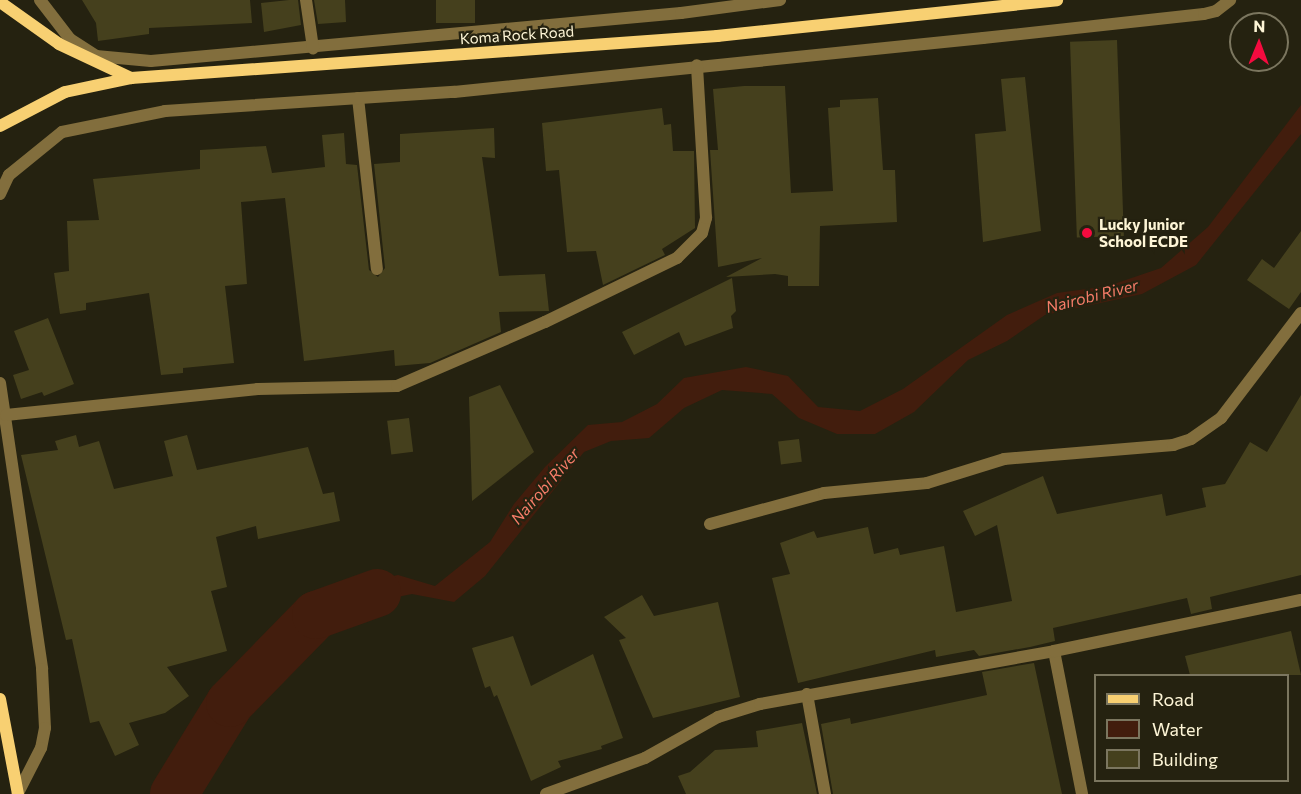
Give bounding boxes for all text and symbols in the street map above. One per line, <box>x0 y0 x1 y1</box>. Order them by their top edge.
north arrow <box>1229 12 1289 72</box>
text: N <box>1253 16 1265 35</box>
street label: Koma Rock Road <box>459 22 575 48</box>
place label: Lucky Junior School ECDE <box>1099 215 1188 250</box>
marker: Lucky Junior School ECDE <box>1080 226 1094 240</box>
water label: Nairobi River <box>1044 275 1140 317</box>
water label: Nairobi River <box>507 444 583 528</box>
legend <box>1094 674 1289 782</box>
text: Road <box>1152 688 1194 710</box>
text: Water <box>1152 718 1203 740</box>
text: Building <box>1152 748 1218 770</box>

